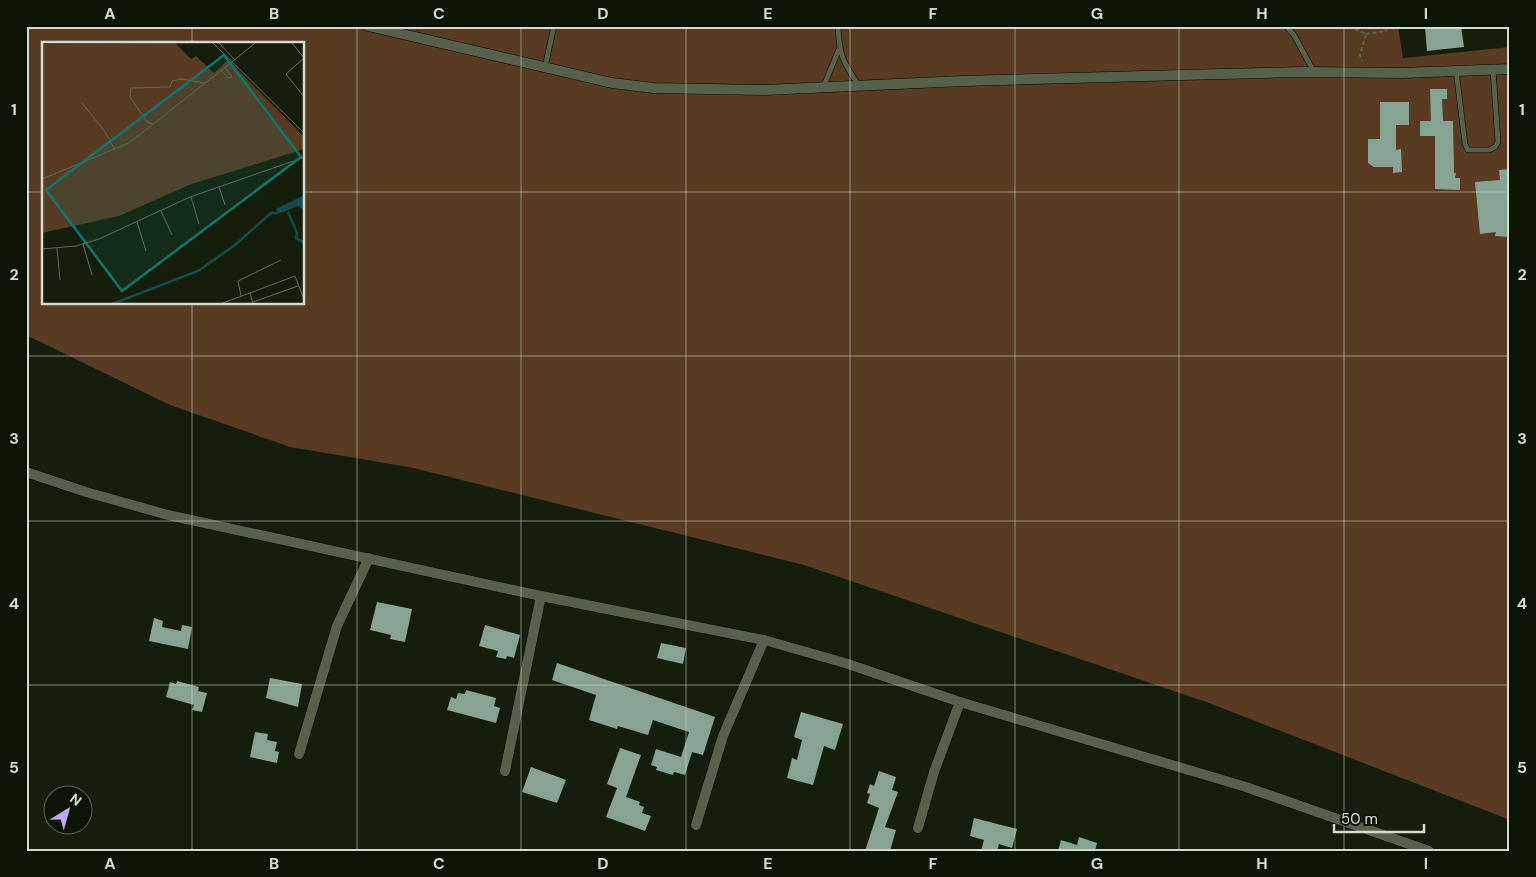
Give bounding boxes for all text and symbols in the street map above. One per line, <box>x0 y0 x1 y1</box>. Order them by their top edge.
text: A <box>104 3 116 24</box>
text: B <box>269 3 279 24</box>
text: C <box>433 3 445 24</box>
text: D <box>597 3 609 24</box>
text: E <box>763 3 773 24</box>
text: F <box>929 3 938 24</box>
text: G <box>1091 3 1103 24</box>
text: H <box>1256 3 1268 24</box>
text: I <box>1424 3 1428 24</box>
inset map <box>42 42 305 305</box>
text: 1 <box>11 99 17 120</box>
text: 1 <box>1519 99 1525 120</box>
text: 2 <box>9 264 19 285</box>
text: 2 <box>1517 264 1527 285</box>
text: 3 <box>9 428 19 449</box>
text: 3 <box>1517 428 1527 449</box>
text: 4 <box>9 593 19 614</box>
text: 4 <box>1517 593 1527 614</box>
text: 5 <box>9 757 19 778</box>
text: 5 <box>1517 757 1527 778</box>
north arrow <box>42 784 92 834</box>
text: N <box>66 789 85 810</box>
scale bar <box>1334 802 1424 834</box>
text: 50 m <box>1341 809 1378 829</box>
text: A <box>104 853 116 874</box>
text: B <box>269 853 279 874</box>
text: C <box>433 853 445 874</box>
text: D <box>597 853 609 874</box>
text: E <box>763 853 773 874</box>
text: F <box>929 853 938 874</box>
text: G <box>1091 853 1103 874</box>
text: H <box>1256 853 1268 874</box>
text: I <box>1424 853 1428 874</box>

